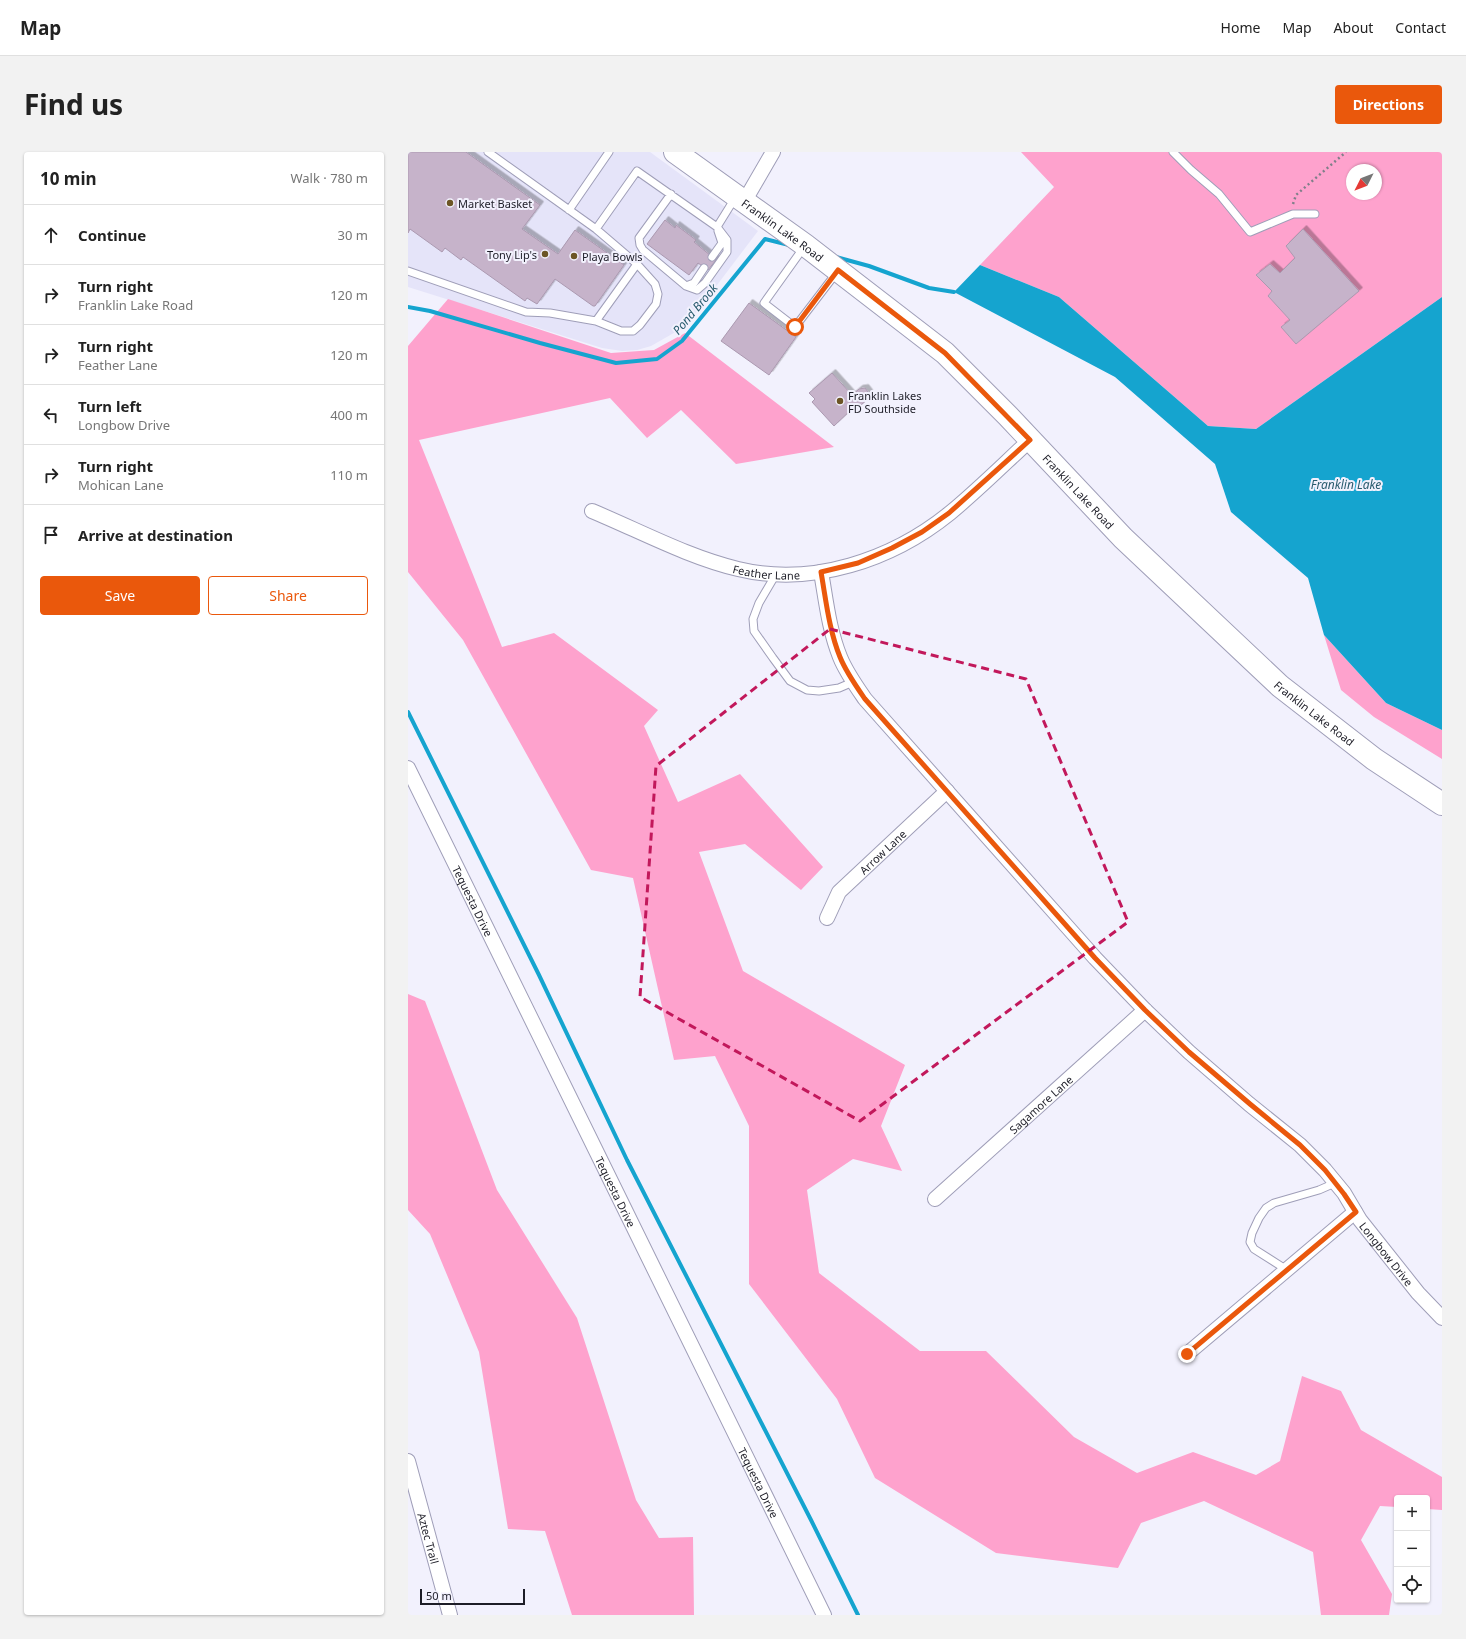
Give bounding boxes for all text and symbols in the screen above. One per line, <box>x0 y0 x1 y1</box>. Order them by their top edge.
text: Map <box>20 15 61 41</box>
text: Home <box>1221 18 1260 37</box>
text: Map <box>1282 18 1312 37</box>
text: About <box>1334 18 1373 37</box>
text: Contact <box>1395 18 1446 37</box>
text: Find us <box>24 85 123 123</box>
button: Directions <box>1335 85 1442 124</box>
north arrow <box>1346 164 1382 200</box>
text: 10 min <box>40 167 97 190</box>
text: Walk · 780 m <box>290 169 368 187</box>
street label: Franklin Lake Road <box>739 195 827 264</box>
place label: Market Basket <box>458 196 532 211</box>
marker: Market Basket <box>445 198 455 208</box>
icon: ahead <box>40 224 62 246</box>
text: Continue <box>78 225 146 245</box>
text: 30 m <box>338 226 368 244</box>
place label: Tony Lip's <box>487 247 537 262</box>
marker: Tony Lip's <box>540 249 550 259</box>
place label: Playa Bowls <box>582 249 643 264</box>
marker: Playa Bowls <box>569 251 579 261</box>
text: Turn right <box>78 276 153 296</box>
water label: Pond Brook <box>669 279 722 338</box>
icon: right <box>40 284 62 306</box>
text: 120 m <box>330 286 368 304</box>
text: Franklin Lake Road <box>78 296 193 314</box>
route start <box>786 318 804 336</box>
text: Turn right <box>78 336 153 356</box>
icon: right <box>40 344 62 366</box>
text: 120 m <box>330 346 368 364</box>
text: Feather Lane <box>78 356 158 374</box>
place label: Franklin Lakes FD Southside <box>848 388 922 416</box>
text: Turn left <box>78 396 142 416</box>
marker: Franklin Lakes FD Southside <box>835 396 845 406</box>
icon: left <box>40 404 62 426</box>
text: 400 m <box>330 406 368 424</box>
text: Longbow Drive <box>78 416 170 434</box>
street label: Franklin Lake Road <box>1040 450 1118 532</box>
text: Turn right <box>78 456 153 476</box>
icon: right <box>40 464 62 486</box>
text: 110 m <box>330 466 368 484</box>
text: Mohican Lane <box>78 476 163 494</box>
water label: Franklin Lake <box>1311 476 1381 493</box>
icon: arrive <box>40 524 62 546</box>
text: Arrive at destination <box>78 525 233 545</box>
street label: Feather Lane <box>731 561 800 582</box>
button: Save <box>40 576 200 615</box>
button: Share <box>208 576 368 615</box>
street label: Franklin Lake Road <box>1271 677 1358 749</box>
street label: Arrow Lane <box>856 826 909 877</box>
street label: Tequesta Drive <box>450 863 497 939</box>
street label: Sagamore Lane <box>1006 1072 1075 1137</box>
street label: Tequesta Drive <box>592 1154 640 1229</box>
street label: Longbow Drive <box>1357 1218 1417 1289</box>
route end <box>1178 1345 1196 1363</box>
street label: Tequesta Drive <box>735 1445 783 1520</box>
map controls <box>1394 1495 1430 1603</box>
button: + <box>1394 1495 1430 1531</box>
street label: Aztec Trail <box>415 1511 443 1565</box>
button: − <box>1394 1531 1430 1567</box>
button: locate <box>1394 1567 1430 1603</box>
scale bar <box>420 1587 525 1606</box>
text: 50 m <box>426 1588 452 1603</box>

